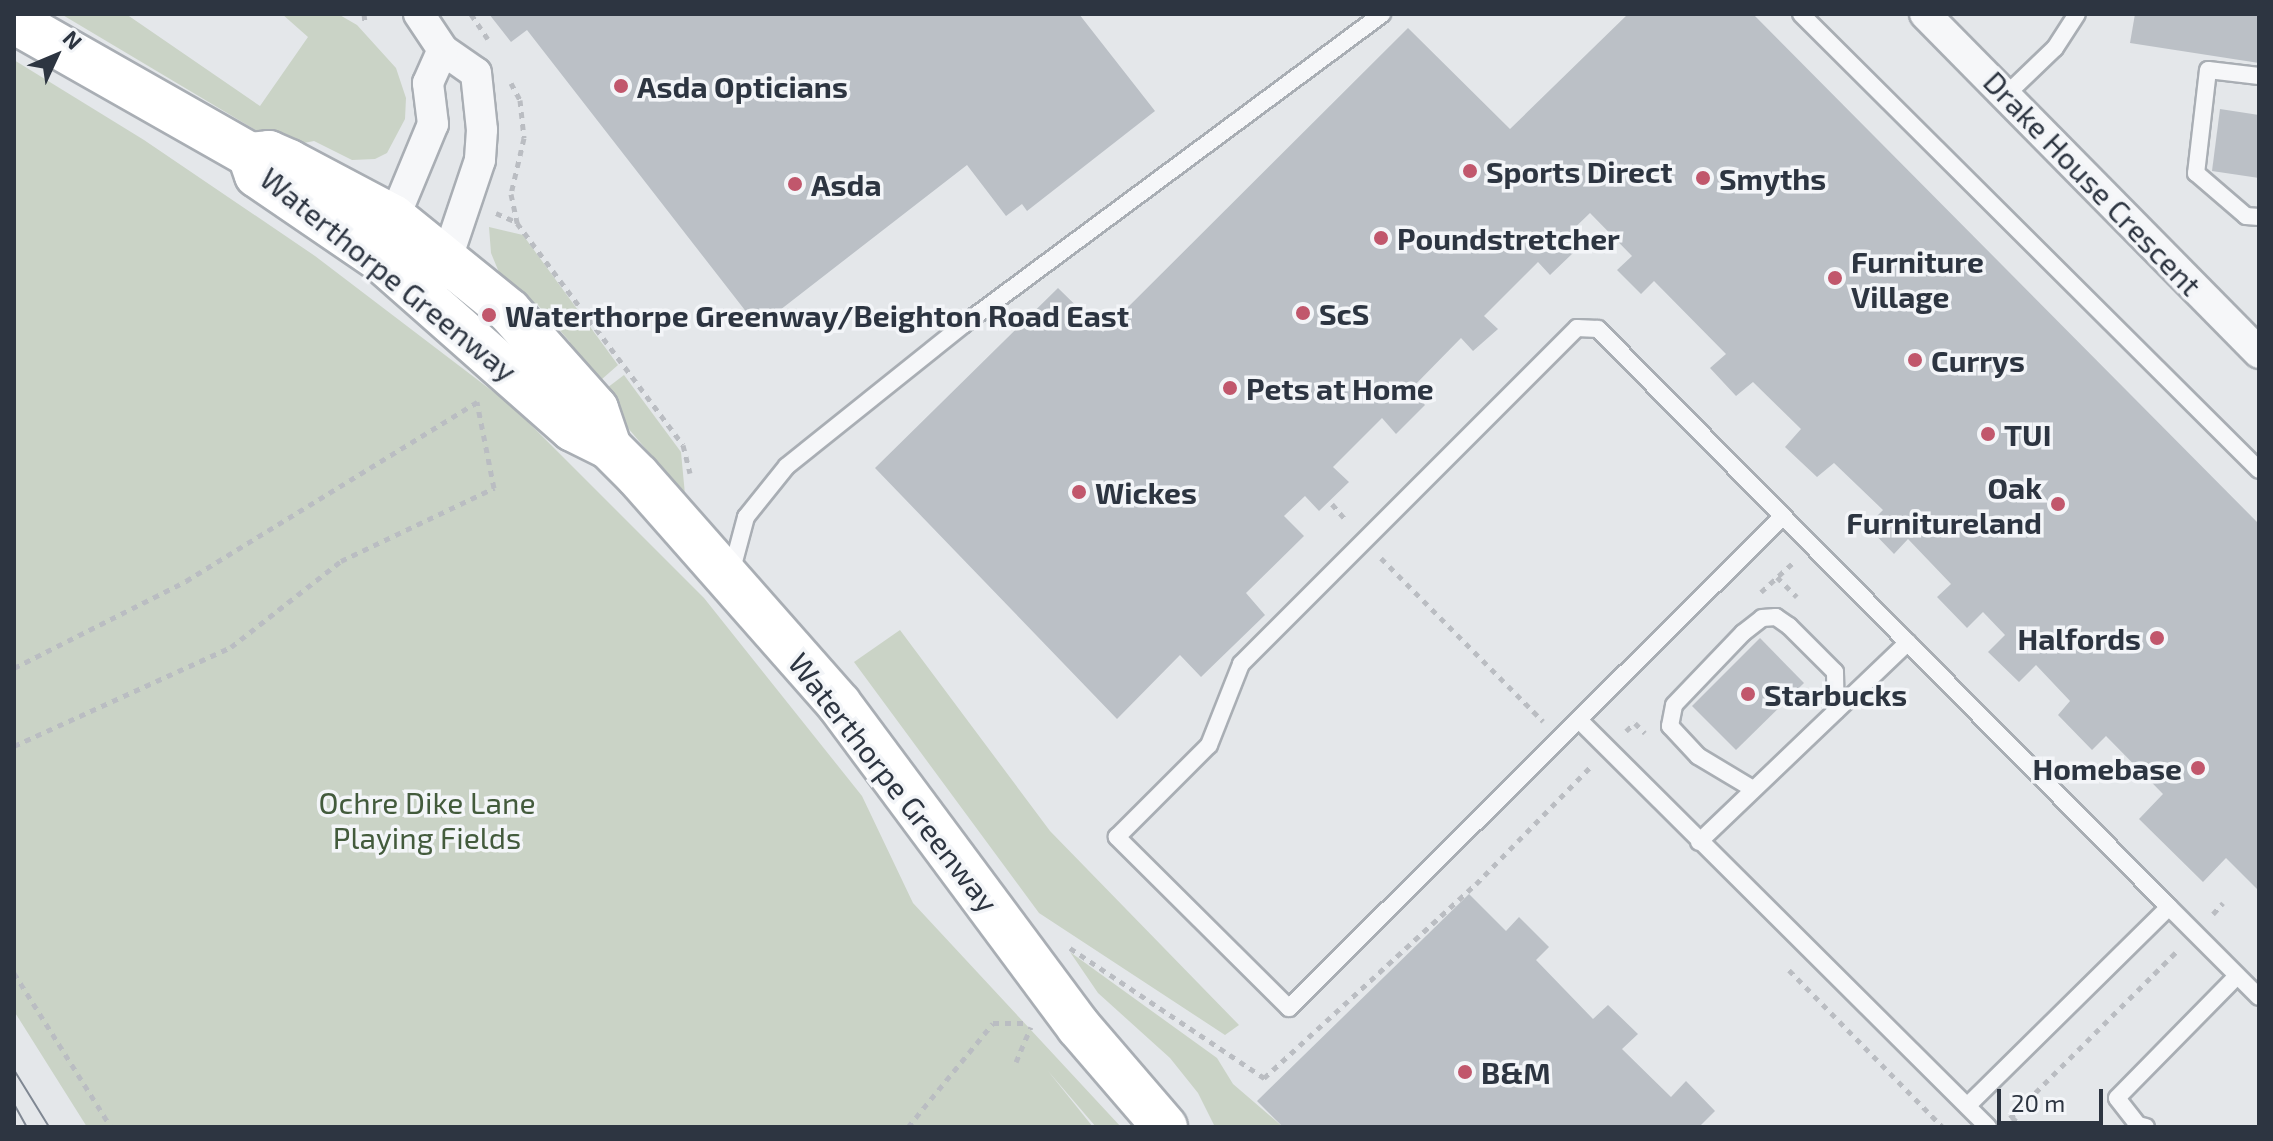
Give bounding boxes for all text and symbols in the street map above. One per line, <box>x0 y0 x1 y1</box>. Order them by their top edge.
north arrow <box>16 16 96 96</box>
text: N <box>58 25 88 54</box>
street label: Drake House Crescent <box>1977 63 2209 303</box>
place label: Asda Opticians <box>637 68 848 104</box>
marker: Asda Opticians <box>612 77 630 95</box>
place label: Sports Direct <box>1486 153 1673 189</box>
street label: Waterthorpe Greenway <box>254 160 524 388</box>
place label: Smyths <box>1719 160 1826 196</box>
marker: Sports Direct <box>1461 162 1479 180</box>
place label: Asda <box>811 166 882 202</box>
marker: Smyths <box>1694 169 1712 187</box>
marker: Asda <box>786 175 804 193</box>
place label: Poundstretcher <box>1397 220 1620 256</box>
marker: Poundstretcher <box>1372 229 1390 247</box>
place label: Furniture Village <box>1851 243 1984 314</box>
marker: Furniture Village <box>1826 269 1844 287</box>
place label: ScS <box>1319 295 1369 331</box>
place label: Waterthorpe Greenway/Beighton Road East <box>505 297 1129 333</box>
marker: ScS <box>1294 304 1312 322</box>
marker: Waterthorpe Greenway/Beighton Road East <box>480 306 498 324</box>
place label: Currys <box>1931 342 2025 378</box>
marker: Currys <box>1906 351 1924 369</box>
place label: Pets at Home <box>1246 370 1434 406</box>
marker: Pets at Home <box>1221 379 1239 397</box>
place label: TUI <box>2004 416 2051 452</box>
marker: TUI <box>1979 425 1997 443</box>
place label: Oak Furnitureland <box>1846 469 2042 540</box>
place label: Wickes <box>1095 474 1197 510</box>
marker: Wickes <box>1070 483 1088 501</box>
marker: Oak Furnitureland <box>2049 495 2067 513</box>
place label: Halfords <box>2017 620 2141 656</box>
marker: Halfords <box>2148 629 2166 647</box>
street label: Waterthorpe Greenway <box>782 645 1006 919</box>
place label: Starbucks <box>1764 676 1907 712</box>
marker: Starbucks <box>1739 685 1757 703</box>
place label: Homebase <box>2032 750 2182 786</box>
marker: Homebase <box>2189 759 2207 777</box>
park label: Ochre Dike Lane Playing Fields <box>319 784 535 854</box>
place label: B&M <box>1481 1054 1551 1090</box>
marker: B&M <box>1456 1063 1474 1081</box>
scale bar <box>2001 1073 2107 1123</box>
text: 20 m <box>2011 1088 2065 1117</box>

